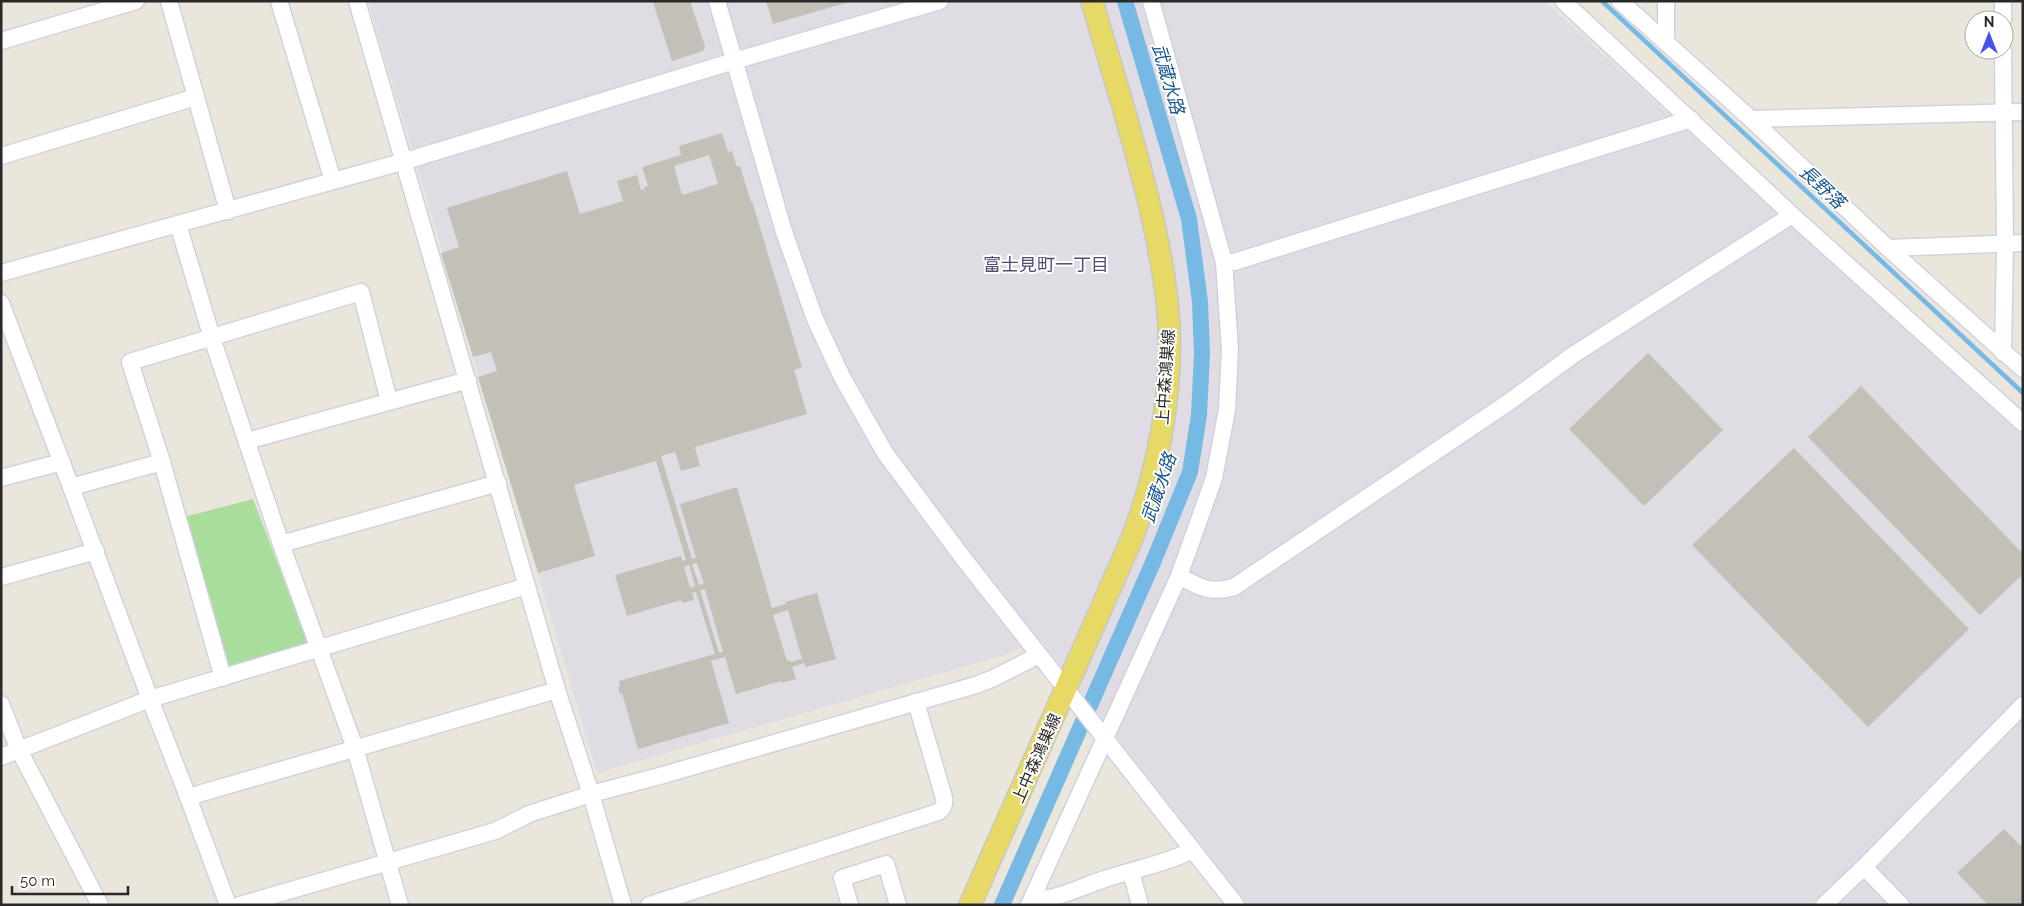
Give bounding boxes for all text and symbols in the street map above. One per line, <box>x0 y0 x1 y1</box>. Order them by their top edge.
north arrow <box>1964 10 2014 60</box>
text: N <box>1984 14 1994 30</box>
water label: 武蔵水路 <box>1148 41 1189 118</box>
water label: 長野落 <box>1795 161 1851 215</box>
district label: 富士見町一丁目 <box>983 254 1109 275</box>
street label: 上中森鴻巣線 <box>1153 328 1178 426</box>
water label: 武蔵水路 <box>1137 448 1181 525</box>
street label: 上中森鴻巣線 <box>1008 710 1065 806</box>
scale bar <box>12 864 129 896</box>
text: 50 m <box>20 872 55 890</box>

